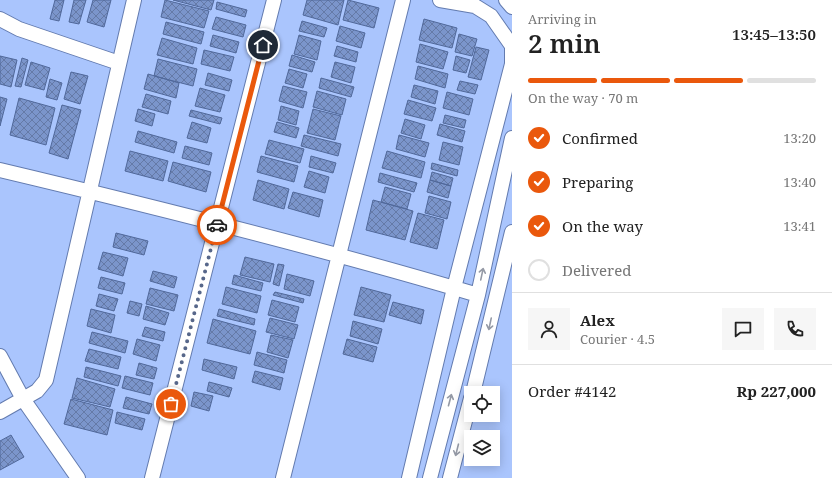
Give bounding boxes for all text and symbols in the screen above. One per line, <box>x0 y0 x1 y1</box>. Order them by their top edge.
text: Arriving in <box>528 10 597 28</box>
text: 13:45–13:50 <box>732 24 816 44</box>
text: 2 min <box>528 25 601 61</box>
pin <box>246 28 280 62</box>
icon: home <box>252 34 274 56</box>
text: On the way · 70 m <box>528 89 638 107</box>
icon: check <box>528 127 550 149</box>
text: Confirmed <box>562 128 638 148</box>
text: 13:20 <box>783 129 816 147</box>
icon: check <box>528 171 550 193</box>
text: Preparing <box>562 172 633 192</box>
text: 13:40 <box>783 173 816 191</box>
courier <box>197 205 237 245</box>
icon: car <box>206 214 228 236</box>
icon: check <box>528 215 550 237</box>
text: On the way <box>562 216 643 236</box>
text: 13:41 <box>783 217 816 235</box>
text: Delivered <box>562 260 631 280</box>
one-way arrow <box>479 267 487 280</box>
button: person <box>528 308 570 350</box>
button: chat <box>722 308 764 350</box>
button: phone <box>774 308 816 350</box>
text: Alex <box>580 310 615 330</box>
one-way arrow <box>485 318 493 331</box>
text: Courier · 4.5 <box>580 330 655 348</box>
text: Order #4142 <box>528 381 616 401</box>
text: Rp 227,000 <box>736 381 816 401</box>
map controls <box>464 386 500 466</box>
button: locate <box>464 386 500 422</box>
pin <box>154 387 188 421</box>
icon: bag <box>160 393 182 415</box>
one-way arrow <box>447 393 454 406</box>
button: layers <box>464 430 500 466</box>
one-way arrow <box>453 443 461 456</box>

